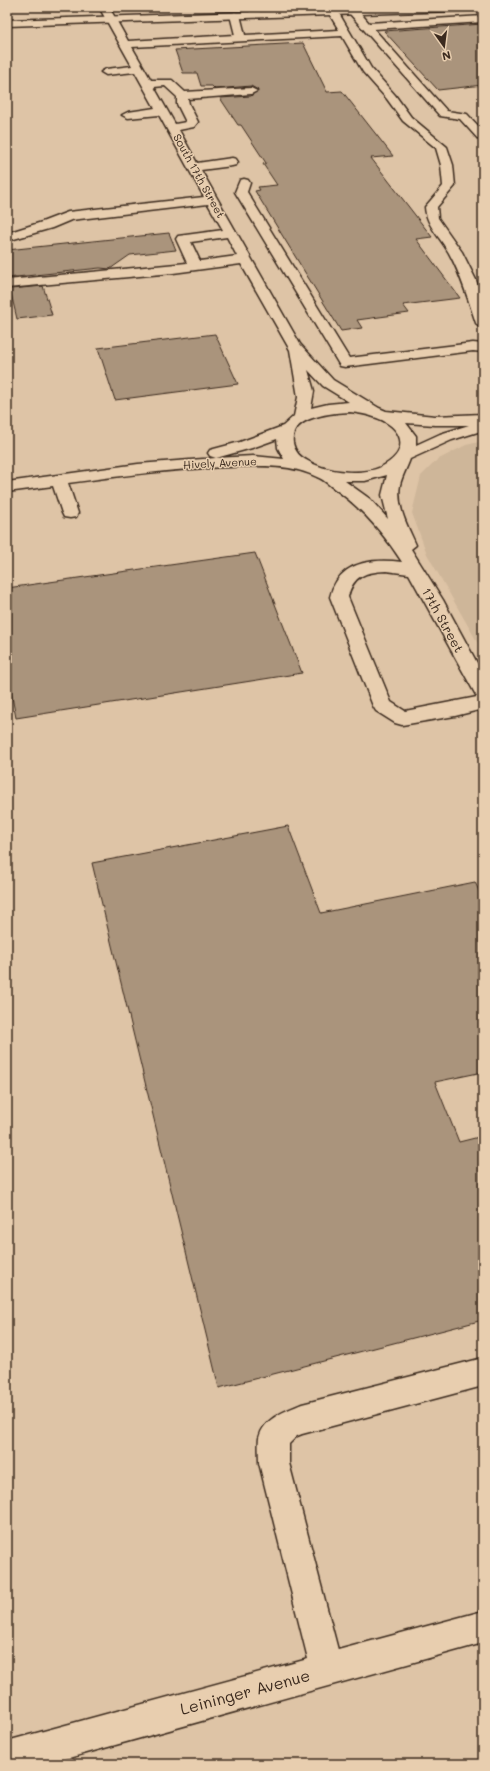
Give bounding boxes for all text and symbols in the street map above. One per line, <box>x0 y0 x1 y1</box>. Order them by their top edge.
north arrow <box>424 26 464 66</box>
text: N <box>441 48 452 64</box>
street label: South 17th Street <box>170 131 229 221</box>
street label: Hively Avenue <box>183 453 257 472</box>
street label: 17th Street <box>419 584 468 655</box>
street label: Leininger Avenue <box>178 1664 312 1719</box>

